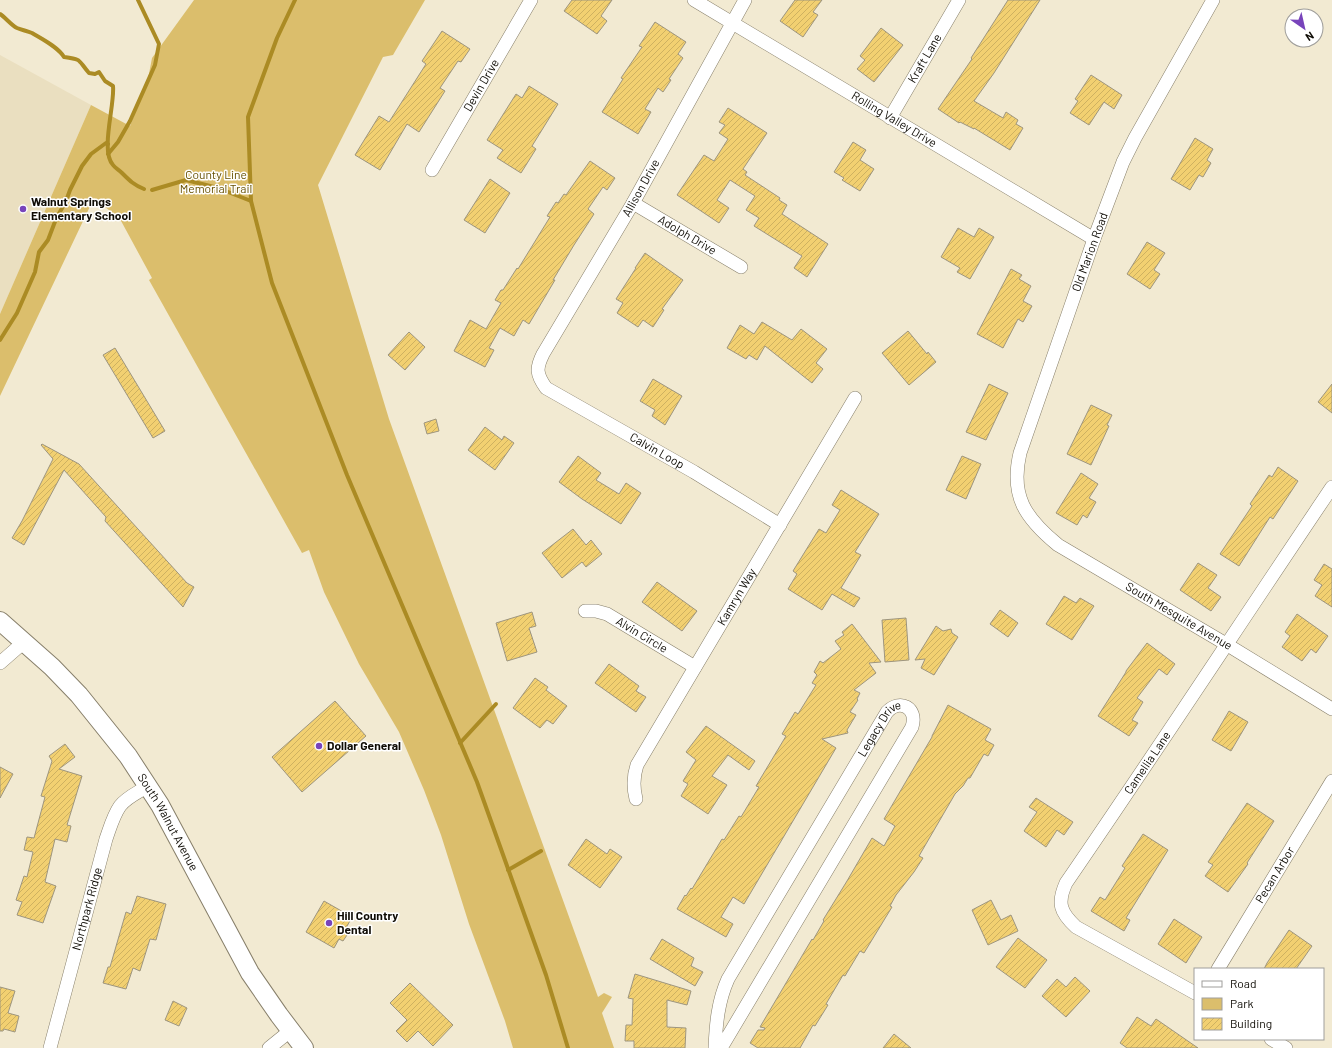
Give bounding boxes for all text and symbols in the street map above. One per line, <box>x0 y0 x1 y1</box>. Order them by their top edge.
north arrow <box>1284 8 1324 48</box>
text: N <box>1303 29 1317 44</box>
street label: Kraft Lane <box>904 31 944 85</box>
street label: Devin Drive <box>460 56 501 113</box>
street label: Rolling Valley Drive <box>849 88 940 150</box>
street label: Allison Drive <box>619 156 662 219</box>
park label: County Line Memorial Trail <box>180 167 252 195</box>
place label: Walnut Springs Elementary School <box>31 194 131 222</box>
marker: Walnut Springs Elementary School <box>18 204 28 214</box>
street label: Old Marion Road <box>1068 210 1110 293</box>
street label: Adolph Drive <box>656 212 719 257</box>
street label: Calvin Loop <box>628 429 687 471</box>
street label: Kamryn Way <box>714 565 759 628</box>
street label: South Mesquite Avenue <box>1124 579 1235 652</box>
street label: Alvin Circle <box>614 613 671 655</box>
street label: Legacy Drive <box>854 697 902 759</box>
street label: Camellia Lane <box>1121 728 1173 796</box>
place label: Dollar General <box>327 738 401 752</box>
marker: Dollar General <box>314 741 324 751</box>
street label: South Walnut Avenue <box>135 770 202 873</box>
street label: Pecan Arbor <box>1252 843 1297 905</box>
street label: Northpark Ridge <box>68 866 104 952</box>
place label: Hill Country Dental <box>337 908 398 936</box>
marker: Hill Country Dental <box>324 918 334 928</box>
legend <box>1194 968 1324 1040</box>
text: Road <box>1230 976 1257 990</box>
text: Park <box>1230 996 1254 1010</box>
text: Building <box>1230 1016 1272 1030</box>

